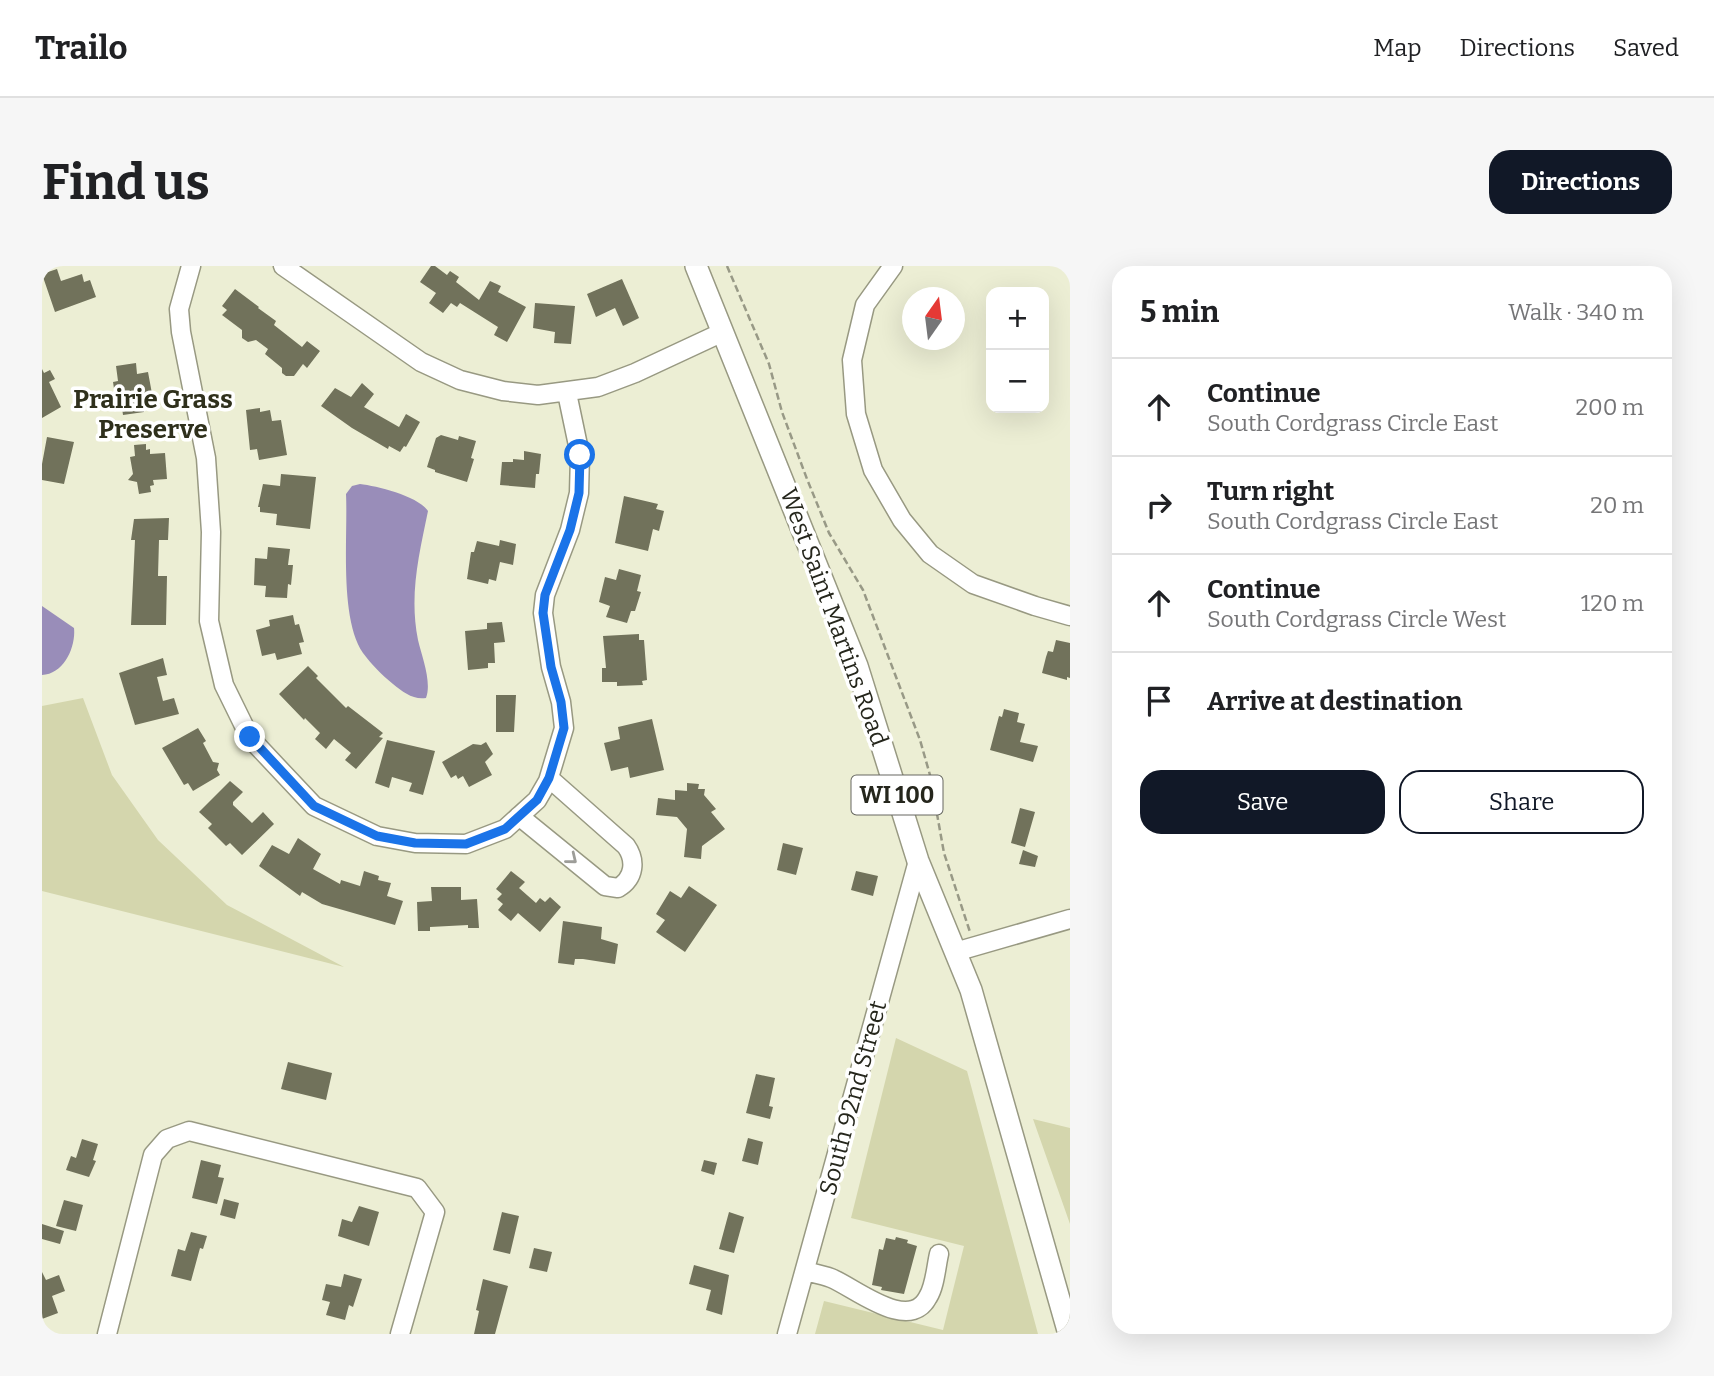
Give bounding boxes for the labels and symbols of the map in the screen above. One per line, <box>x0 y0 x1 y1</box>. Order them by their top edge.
north arrow <box>902 287 965 350</box>
district label: Prairie Grass Preserve <box>73 384 233 445</box>
route start <box>564 439 595 470</box>
street label: West Saint Martins Road <box>774 484 894 750</box>
route end <box>234 721 265 752</box>
road number: WI 100 <box>852 775 942 814</box>
one-way arrow <box>565 851 577 864</box>
street label: South 92nd Street <box>814 997 892 1198</box>

